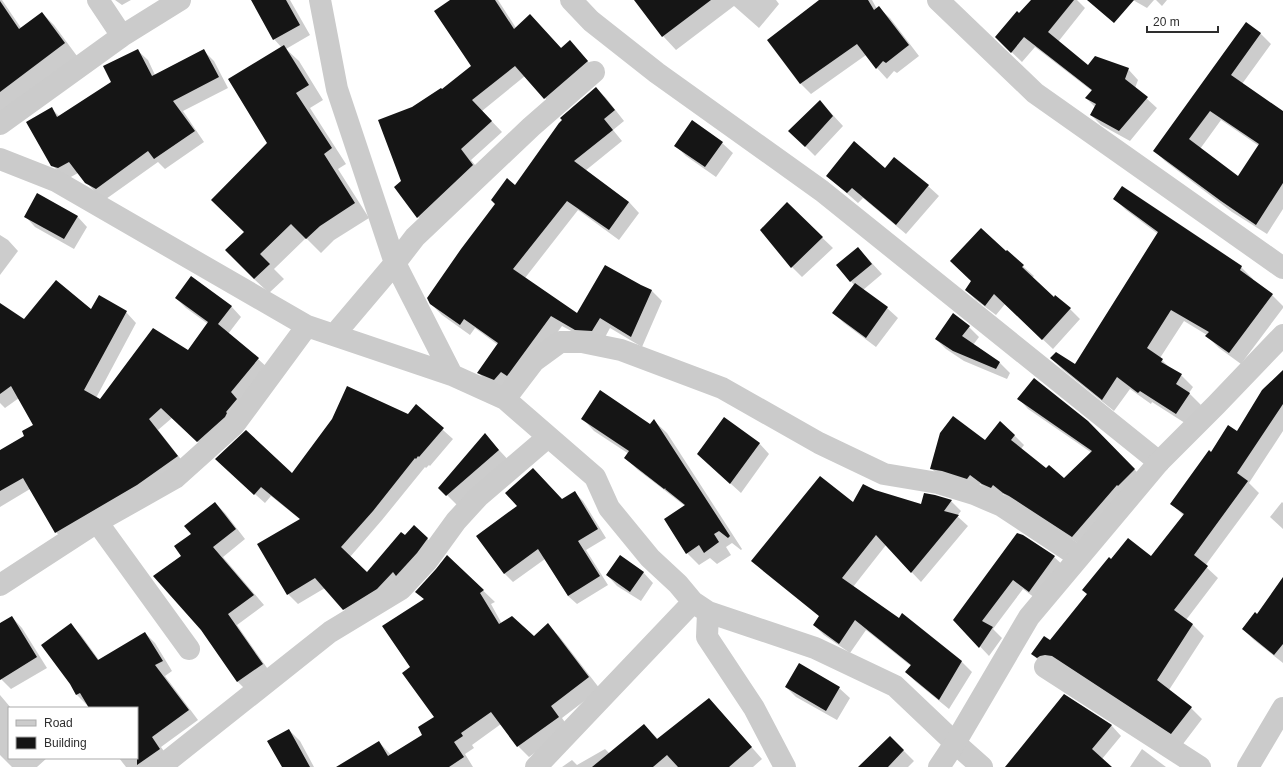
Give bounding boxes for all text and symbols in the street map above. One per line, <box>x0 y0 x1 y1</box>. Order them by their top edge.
scale bar <box>1147 8 1218 34</box>
text: 20 m <box>1153 15 1180 29</box>
legend <box>8 707 138 759</box>
text: Road <box>44 716 73 730</box>
text: Building <box>44 736 87 750</box>

